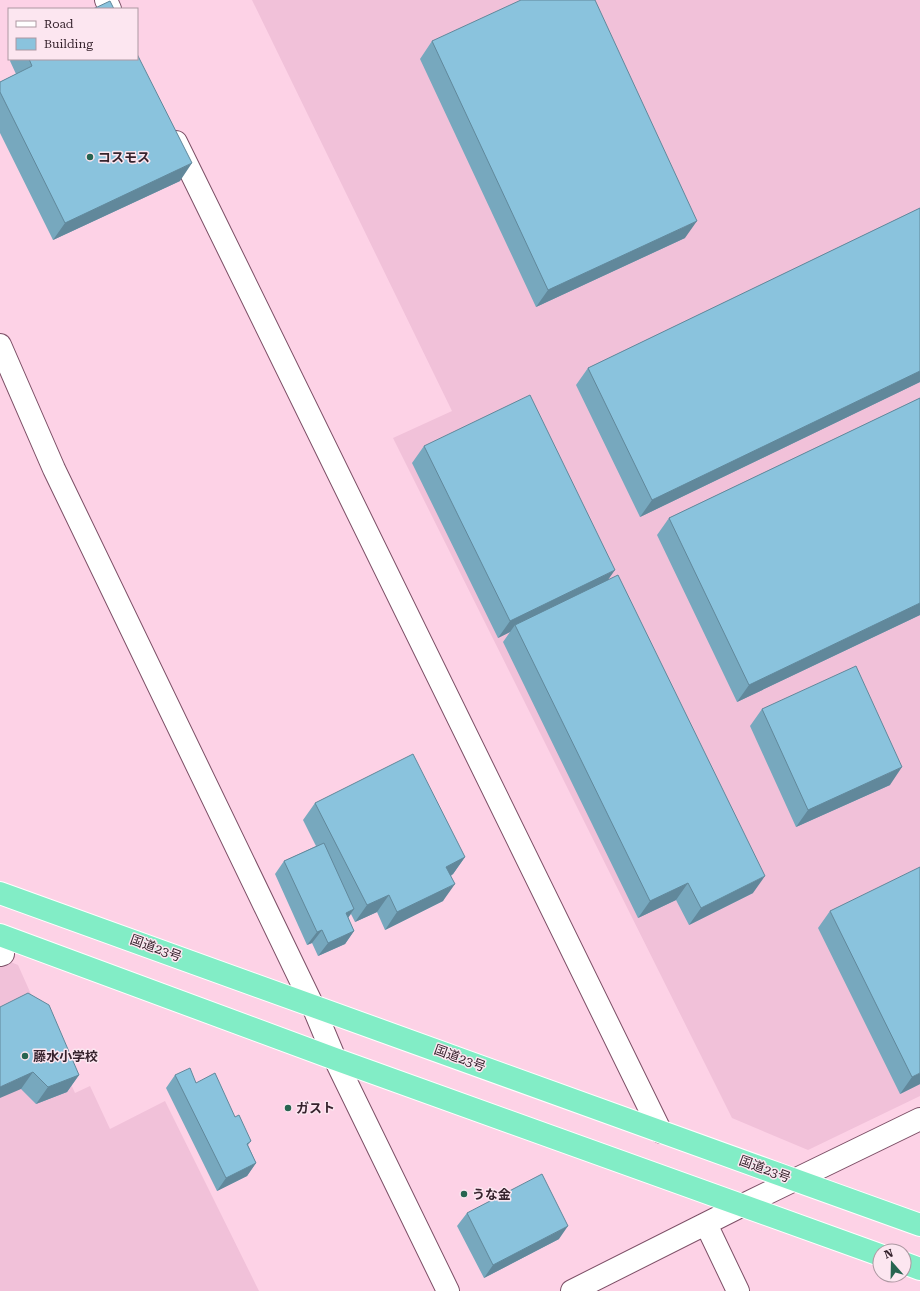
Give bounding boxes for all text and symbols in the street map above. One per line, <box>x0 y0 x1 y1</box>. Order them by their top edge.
legend <box>8 8 138 60</box>
text: Road <box>44 17 74 31</box>
text: Building <box>44 37 93 51</box>
place label: コスモス <box>98 150 150 165</box>
marker: コスモス <box>85 152 95 162</box>
street label: 国道23号 <box>128 932 184 964</box>
street label: 国道23号 <box>432 1042 488 1074</box>
place label: 藤水小学校 <box>33 1049 98 1064</box>
marker: 藤水小学校 <box>20 1051 30 1061</box>
place label: ガスト <box>296 1101 335 1116</box>
marker: ガスト <box>283 1103 293 1113</box>
street label: 国道23号 <box>737 1153 793 1185</box>
place label: うな金 <box>472 1187 511 1202</box>
marker: うな金 <box>459 1189 469 1199</box>
north arrow <box>872 1243 912 1283</box>
text: N <box>883 1246 895 1262</box>

